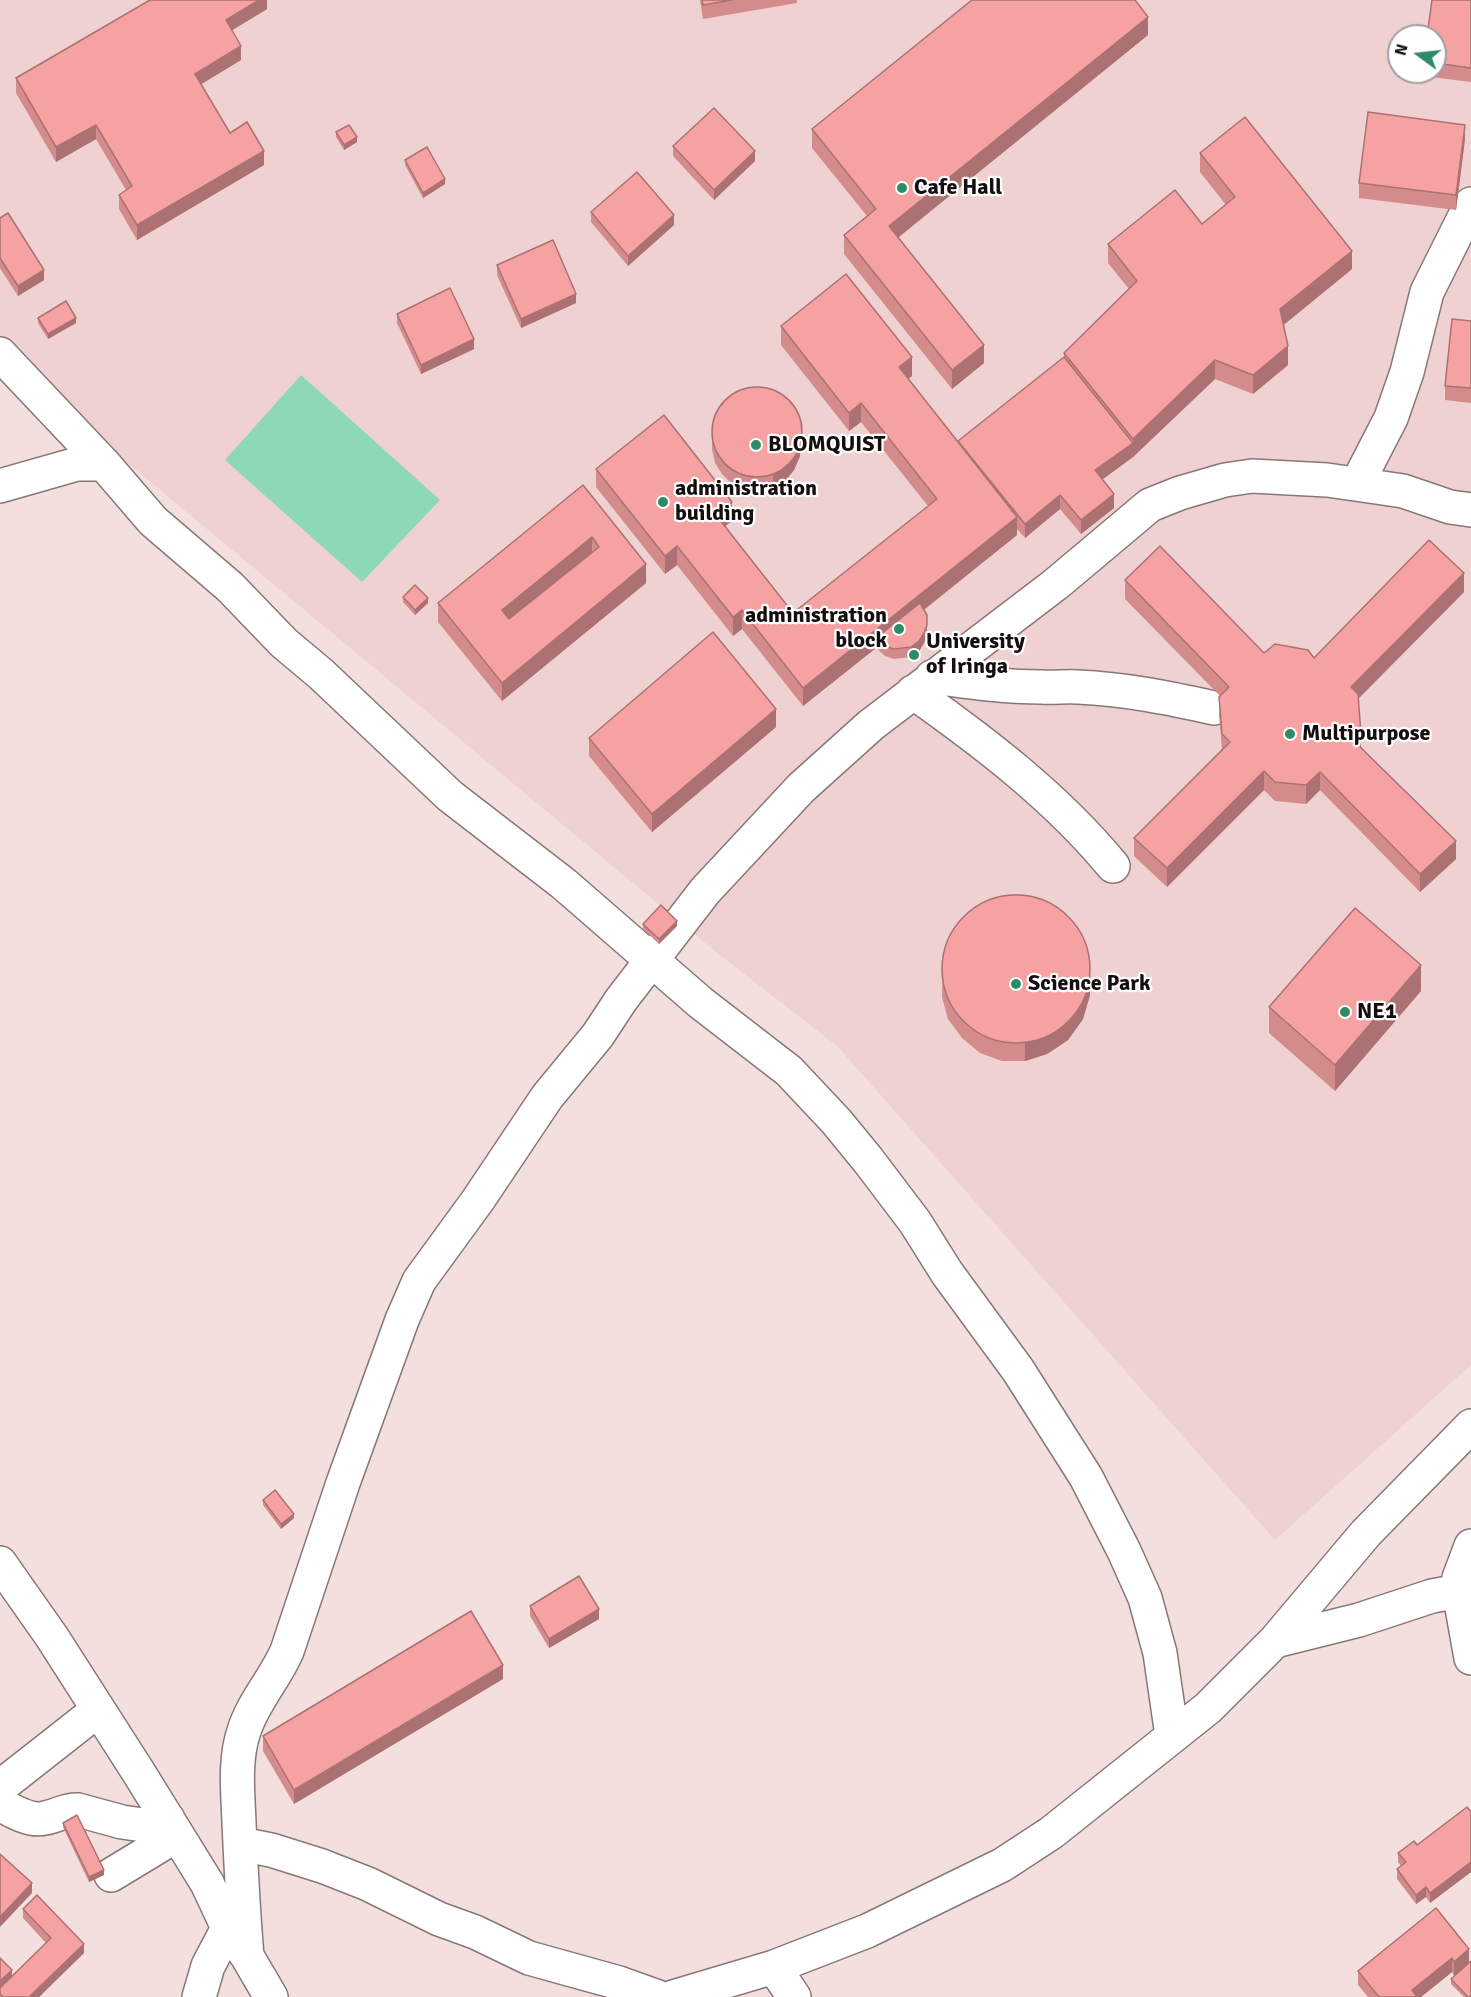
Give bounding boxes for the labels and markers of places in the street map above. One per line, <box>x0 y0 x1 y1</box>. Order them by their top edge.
place label: Cafe Hall <box>914 175 1002 201</box>
marker: Cafe Hall <box>895 181 909 195</box>
place label: BLOMQUIST <box>768 432 885 458</box>
marker: BLOMQUIST <box>749 438 763 452</box>
place label: administration building <box>675 476 817 528</box>
marker: administration building <box>656 495 670 509</box>
place label: administration block <box>745 603 887 654</box>
marker: administration block <box>892 622 906 636</box>
place label: University of Iringa <box>926 629 1025 680</box>
marker: University of Iringa <box>907 648 921 662</box>
place label: Multipurpose <box>1302 721 1430 747</box>
marker: Multipurpose <box>1283 727 1297 741</box>
place label: Science Park <box>1028 971 1150 997</box>
marker: Science Park <box>1009 977 1023 991</box>
place label: NE1 <box>1357 999 1397 1025</box>
marker: NE1 <box>1338 1005 1352 1019</box>

